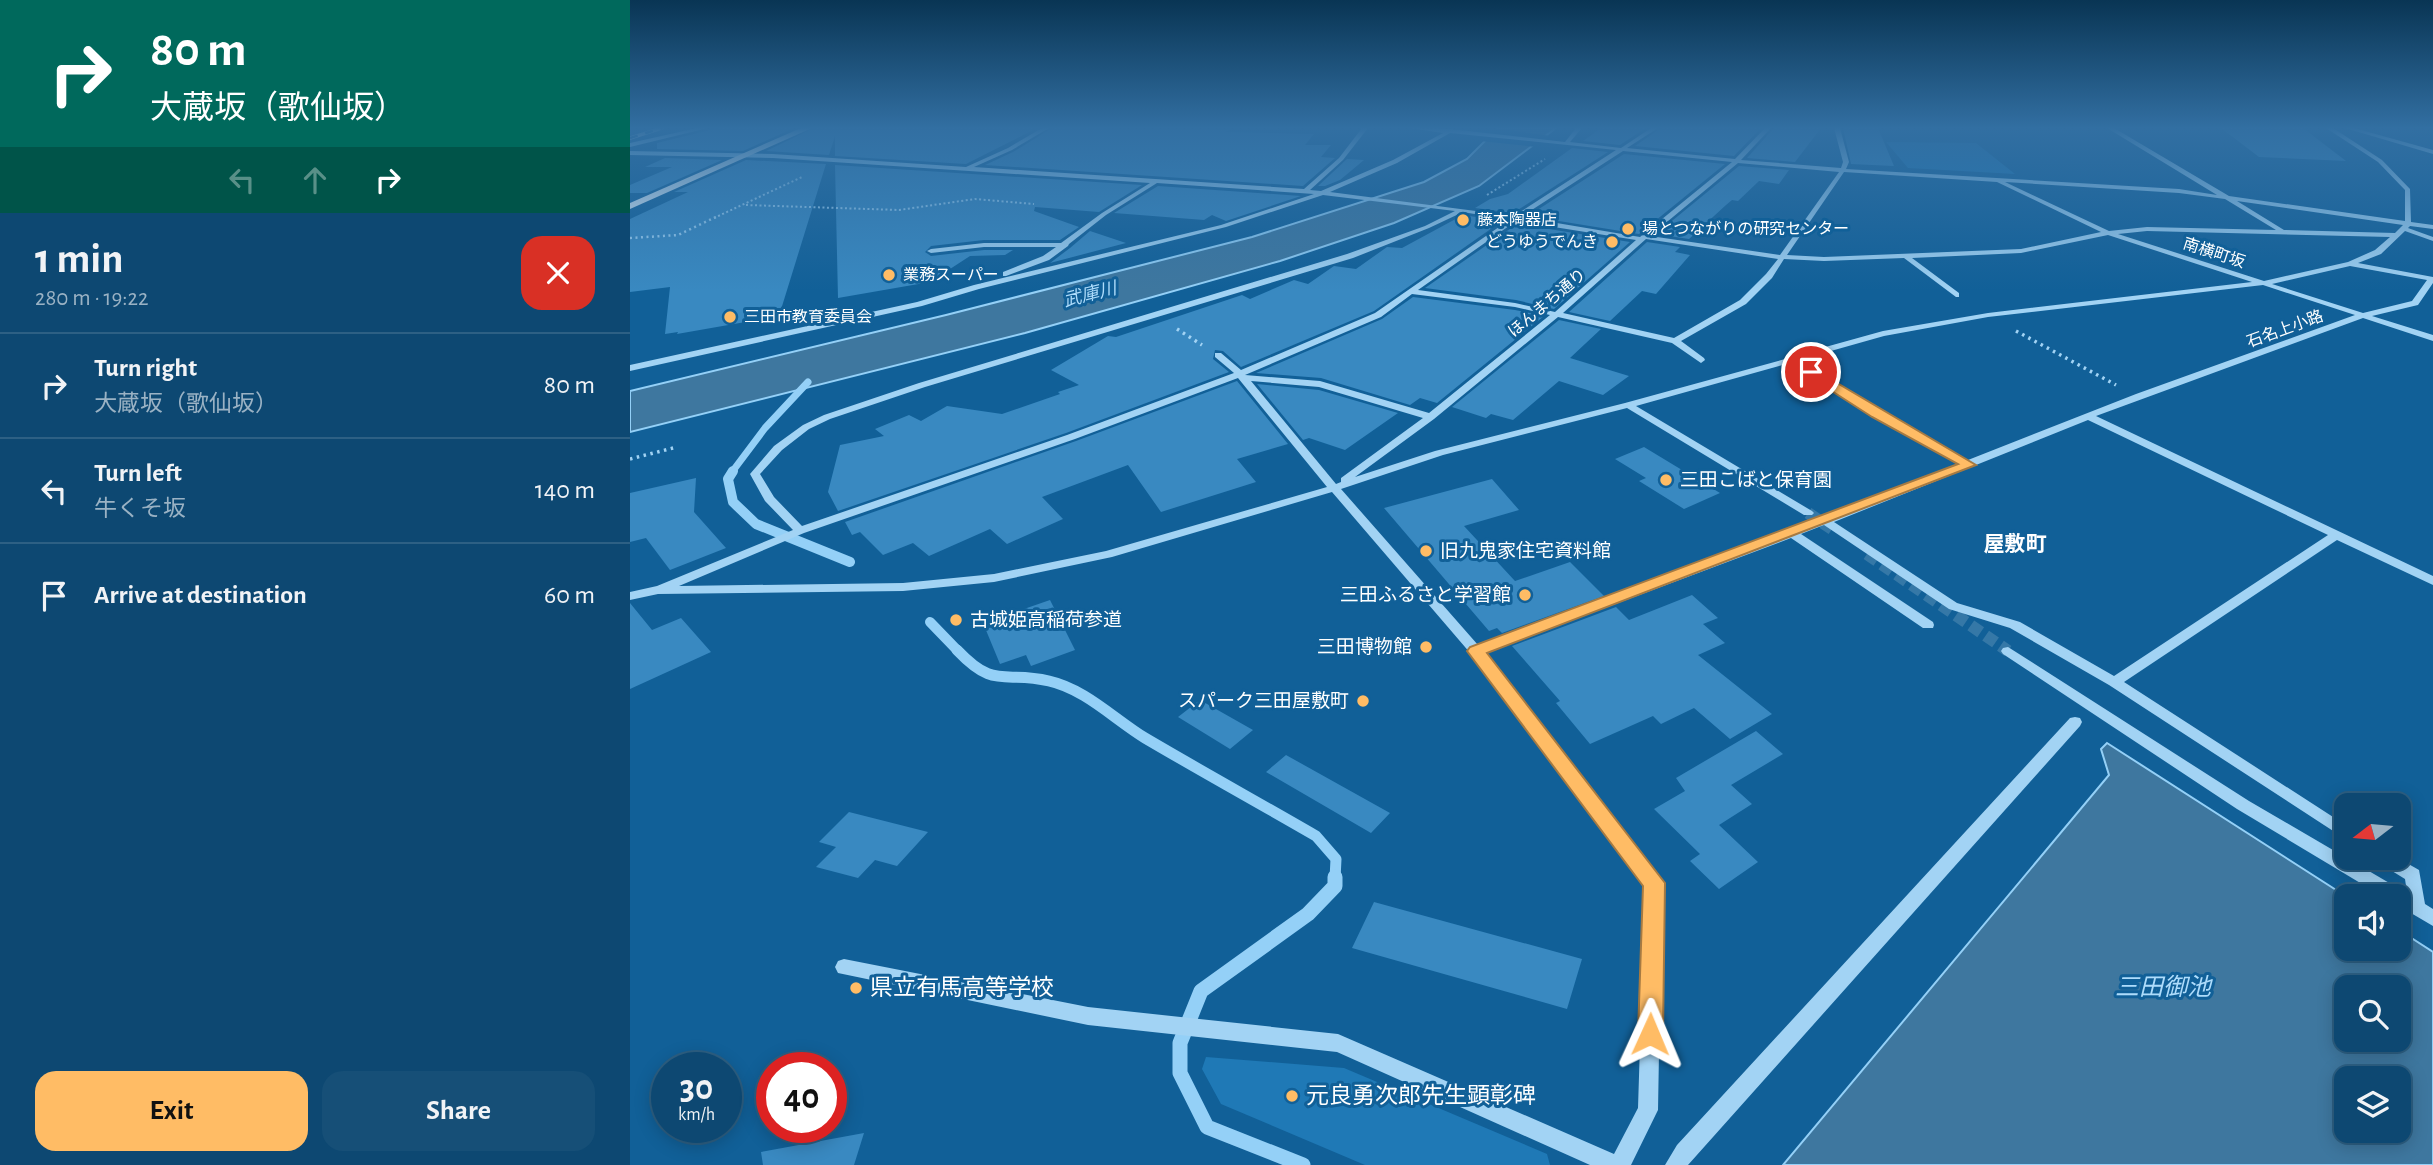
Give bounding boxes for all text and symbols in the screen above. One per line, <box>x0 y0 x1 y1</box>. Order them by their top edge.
text: 80 m <box>150 26 247 75</box>
icon: right <box>35 28 126 119</box>
text: 大蔵坂（歌仙坂） <box>150 92 406 124</box>
icon: left <box>223 161 261 199</box>
icon: ahead <box>296 161 334 199</box>
icon: right <box>369 161 407 199</box>
place label: 藤本陶器店 <box>1477 211 1557 228</box>
marker: 藤本陶器店 <box>1455 212 1471 228</box>
place label: 場とつながりの研究センター <box>1642 220 1849 237</box>
marker: 場とつながりの研究センター <box>1620 221 1636 237</box>
place label: どうゆうでんき <box>1486 233 1598 250</box>
marker: どうゆうでんき <box>1604 234 1620 250</box>
button: close <box>521 236 595 310</box>
street label: 南横町坂 <box>2181 236 2247 270</box>
text: 1 min <box>35 238 124 280</box>
street label: ほんまち通り <box>1504 265 1589 340</box>
place label: 業務スーパー <box>903 266 999 283</box>
marker: 業務スーパー <box>881 267 897 283</box>
water label: 武庫川 <box>1061 277 1120 310</box>
text: 280 m · 19:22 <box>35 287 148 310</box>
street label: 石名上小路 <box>2244 307 2325 350</box>
place label: 三田市教育委員会 <box>744 308 872 325</box>
marker: 三田市教育委員会 <box>722 309 738 325</box>
pin <box>1781 342 1841 402</box>
icon: arrive <box>1792 353 1830 391</box>
text: Turn right <box>94 355 197 381</box>
icon: right <box>35 367 73 405</box>
text: 80 m <box>544 372 595 398</box>
text: 大蔵坂（歌仙坂） <box>94 393 278 416</box>
text: Turn left <box>94 460 182 486</box>
place label: 三田こばと保育園 <box>1680 470 1832 490</box>
icon: left <box>35 472 73 510</box>
marker: 三田こばと保育園 <box>1658 472 1674 488</box>
text: 140 m <box>535 477 595 503</box>
text: 牛くそ坂 <box>94 498 186 521</box>
district label: 屋敷町 <box>1984 532 2047 555</box>
place label: 旧九鬼家住宅資料館 <box>1440 540 1611 561</box>
marker: 旧九鬼家住宅資料館 <box>1418 543 1434 559</box>
icon: arrive <box>35 577 73 615</box>
text: Arrive at destination <box>94 582 307 608</box>
text: 60 m <box>544 582 595 608</box>
place label: 三田ふるさと学習館 <box>1340 584 1511 605</box>
marker: 三田ふるさと学習館 <box>1517 587 1533 603</box>
place label: 古城姫高稲荷参道 <box>970 609 1122 630</box>
marker: 古城姫高稲荷参道 <box>948 612 964 628</box>
place label: 三田博物館 <box>1317 636 1412 657</box>
marker: 三田博物館 <box>1418 639 1434 655</box>
place label: スパーク三田屋敷町 <box>1178 690 1349 711</box>
marker: スパーク三田屋敷町 <box>1355 693 1371 709</box>
north arrow <box>2334 793 2412 870</box>
map controls <box>2334 793 2411 1143</box>
button: sound <box>2334 884 2411 961</box>
water label: 三田御池 <box>2115 974 2213 1000</box>
place label: 県立有馬高等学校 <box>870 975 1054 1000</box>
button: search <box>2334 975 2411 1052</box>
marker: 県立有馬高等学校 <box>848 980 864 996</box>
position arrow <box>1613 997 1687 1071</box>
speed limit sign: 40 <box>756 1052 847 1143</box>
button: layers <box>2334 1066 2411 1143</box>
button: Exit <box>35 1071 308 1151</box>
button: Share <box>322 1071 595 1151</box>
text: 30 <box>680 1071 713 1106</box>
place label: 元良勇次郎先生顕彰碑 <box>1306 1083 1536 1108</box>
marker: 元良勇次郎先生顕彰碑 <box>1284 1088 1300 1104</box>
text: km/h <box>678 1106 715 1124</box>

